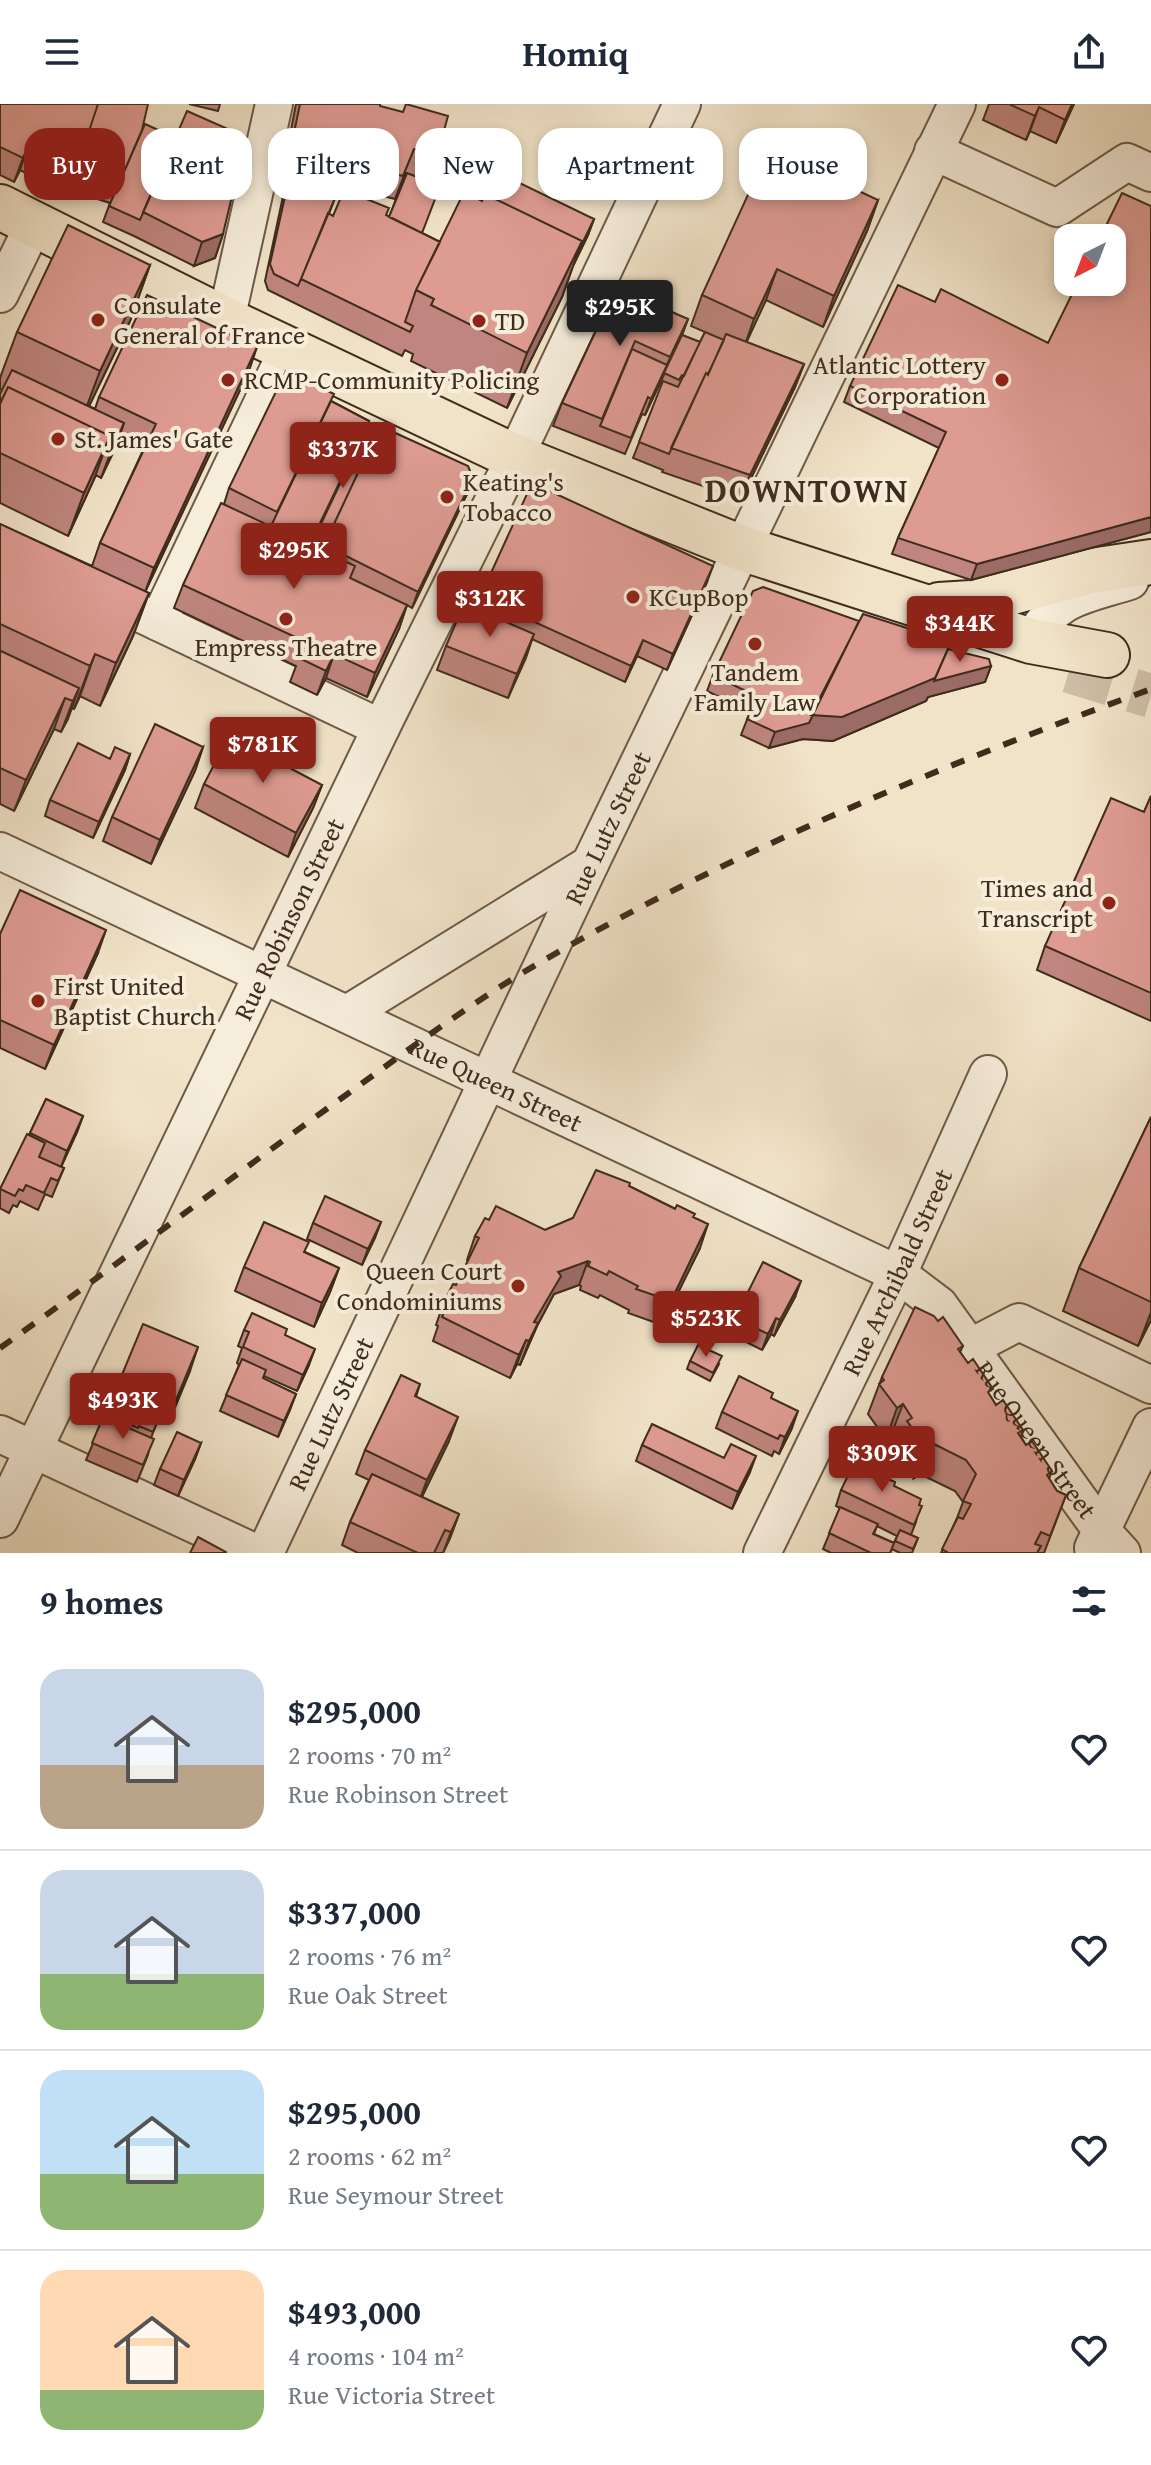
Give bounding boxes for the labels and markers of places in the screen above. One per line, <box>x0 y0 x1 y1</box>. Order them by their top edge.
pin: $295K <box>564 280 676 348</box>
place label: Consulate General of France <box>114 285 305 354</box>
place label: TD <box>495 301 525 340</box>
marker: Consulate General of France <box>89 311 107 329</box>
marker: TD <box>470 312 488 330</box>
place label: Atlantic Lottery Corporation <box>813 345 986 414</box>
place label: RCMP-Community Policing <box>244 360 539 399</box>
marker: RCMP-Community Policing <box>219 371 237 389</box>
marker: Atlantic Lottery Corporation <box>993 371 1011 389</box>
place label: St. James' Gate <box>74 419 234 458</box>
pin: $337K <box>287 422 399 490</box>
marker: St. James' Gate <box>49 430 67 448</box>
place label: Keating's Tobacco <box>463 462 564 531</box>
marker: Keating's Tobacco <box>438 488 456 506</box>
pin: $295K <box>238 523 350 591</box>
pin: $312K <box>434 571 546 639</box>
place label: KCupBop <box>649 577 749 616</box>
marker: KCupBop <box>624 588 642 606</box>
pin: $344K <box>904 596 1016 664</box>
marker: Empress Theatre <box>277 610 295 628</box>
place label: Empress Theatre <box>195 627 377 666</box>
marker: Tandem Family Law <box>746 635 764 653</box>
place label: Tandem Family Law <box>694 652 816 721</box>
pin: $781K <box>207 717 319 785</box>
place label: Times and Transcript <box>978 868 1093 937</box>
marker: Times and Transcript <box>1100 894 1118 912</box>
place label: First United Baptist Church <box>54 966 216 1035</box>
marker: First United Baptist Church <box>29 992 47 1010</box>
place label: Queen Court Condominiums <box>337 1251 502 1320</box>
marker: Queen Court Condominiums <box>509 1277 527 1295</box>
pin: $523K <box>650 1291 762 1359</box>
pin: $493K <box>67 1373 179 1441</box>
pin: $309K <box>826 1426 938 1494</box>

